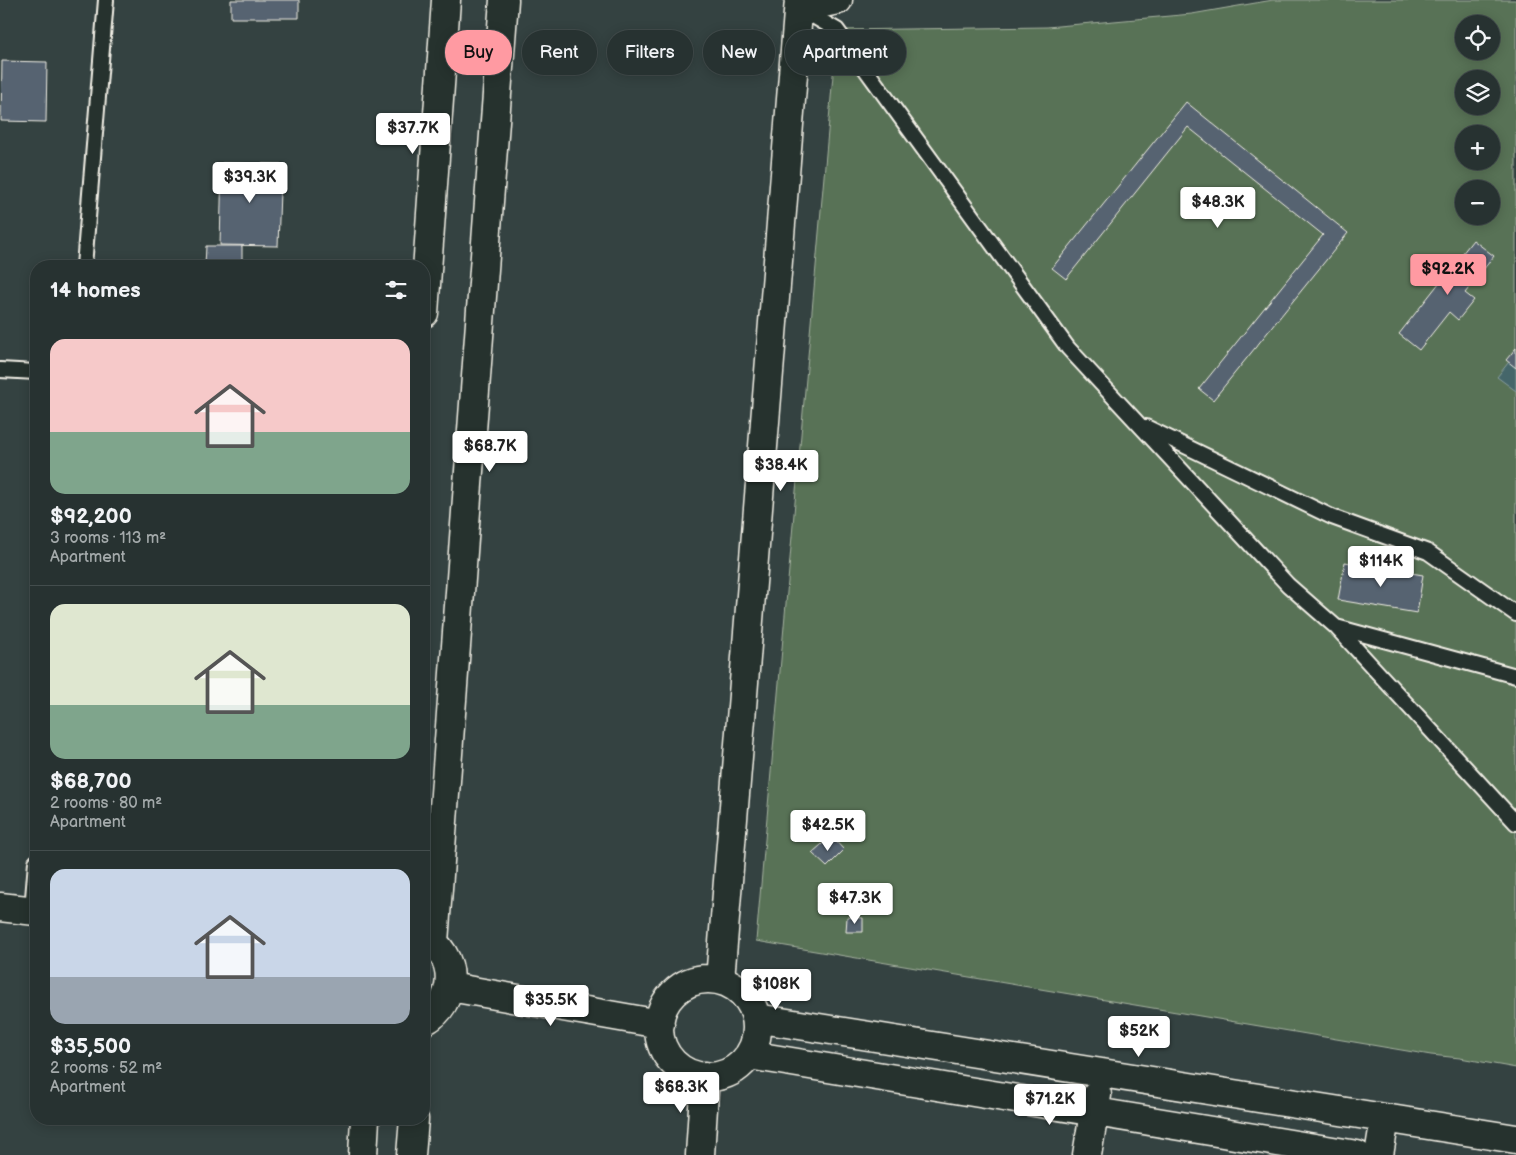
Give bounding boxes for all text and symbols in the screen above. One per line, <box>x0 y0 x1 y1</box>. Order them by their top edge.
map controls <box>1455 15 1500 225</box>
button: locate <box>1455 15 1500 60</box>
chip: Buy <box>445 30 512 75</box>
chip: Rent <box>522 30 597 75</box>
chip: Filters <box>607 30 693 75</box>
chip: New <box>703 30 775 75</box>
chip: Apartment <box>785 30 906 75</box>
button: layers <box>1455 70 1500 115</box>
pin: $37.7K <box>372 112 454 155</box>
text: $37.7K <box>387 119 439 138</box>
button: + <box>1455 125 1500 170</box>
pin: $39.3K <box>209 162 291 204</box>
text: $39.3K <box>223 168 277 187</box>
button: − <box>1455 180 1500 225</box>
pin: $48.3K <box>1177 186 1259 229</box>
text: $48.3K <box>1191 193 1245 212</box>
pin: $92.2K <box>1407 254 1489 296</box>
text: $92.2K <box>1421 260 1475 279</box>
icon: filters <box>382 276 410 304</box>
text: 14 homes <box>50 278 141 303</box>
icon: home <box>185 371 275 461</box>
pin: $68.7K <box>449 430 531 473</box>
text: $68.7K <box>463 437 517 456</box>
pin: $38.4K <box>740 450 822 492</box>
text: $38.4K <box>754 456 808 475</box>
text: $92,200 <box>50 504 132 529</box>
text: 3 rooms · 113 m² <box>50 529 166 548</box>
pin: $114K <box>1346 546 1416 588</box>
text: Apartment <box>50 548 126 567</box>
text: $114K <box>1359 552 1403 571</box>
icon: home <box>185 637 275 727</box>
text: $68,700 <box>50 769 132 794</box>
text: 2 rooms · 80 m² <box>50 794 162 813</box>
pin: $42.5K <box>787 810 869 852</box>
text: Apartment <box>50 813 126 832</box>
text: $42.5K <box>801 816 855 835</box>
pin: $47.3K <box>814 882 896 925</box>
text: $47.3K <box>829 889 881 908</box>
icon: home <box>185 902 275 992</box>
pin: $108K <box>741 968 811 1011</box>
text: $108K <box>752 975 800 994</box>
pin: $35.5K <box>510 984 592 1027</box>
text: $35.5K <box>525 991 577 1010</box>
pin: $52K <box>1109 1016 1169 1058</box>
text: $52K <box>1119 1022 1159 1041</box>
text: $35,500 <box>50 1034 131 1059</box>
text: 2 rooms · 52 m² <box>50 1059 162 1078</box>
pin: $68.3K <box>640 1072 722 1114</box>
text: Apartment <box>50 1078 126 1097</box>
text: $68.3K <box>654 1078 708 1097</box>
pin: $71.2K <box>1009 1084 1091 1126</box>
text: $71.2K <box>1025 1090 1075 1109</box>

